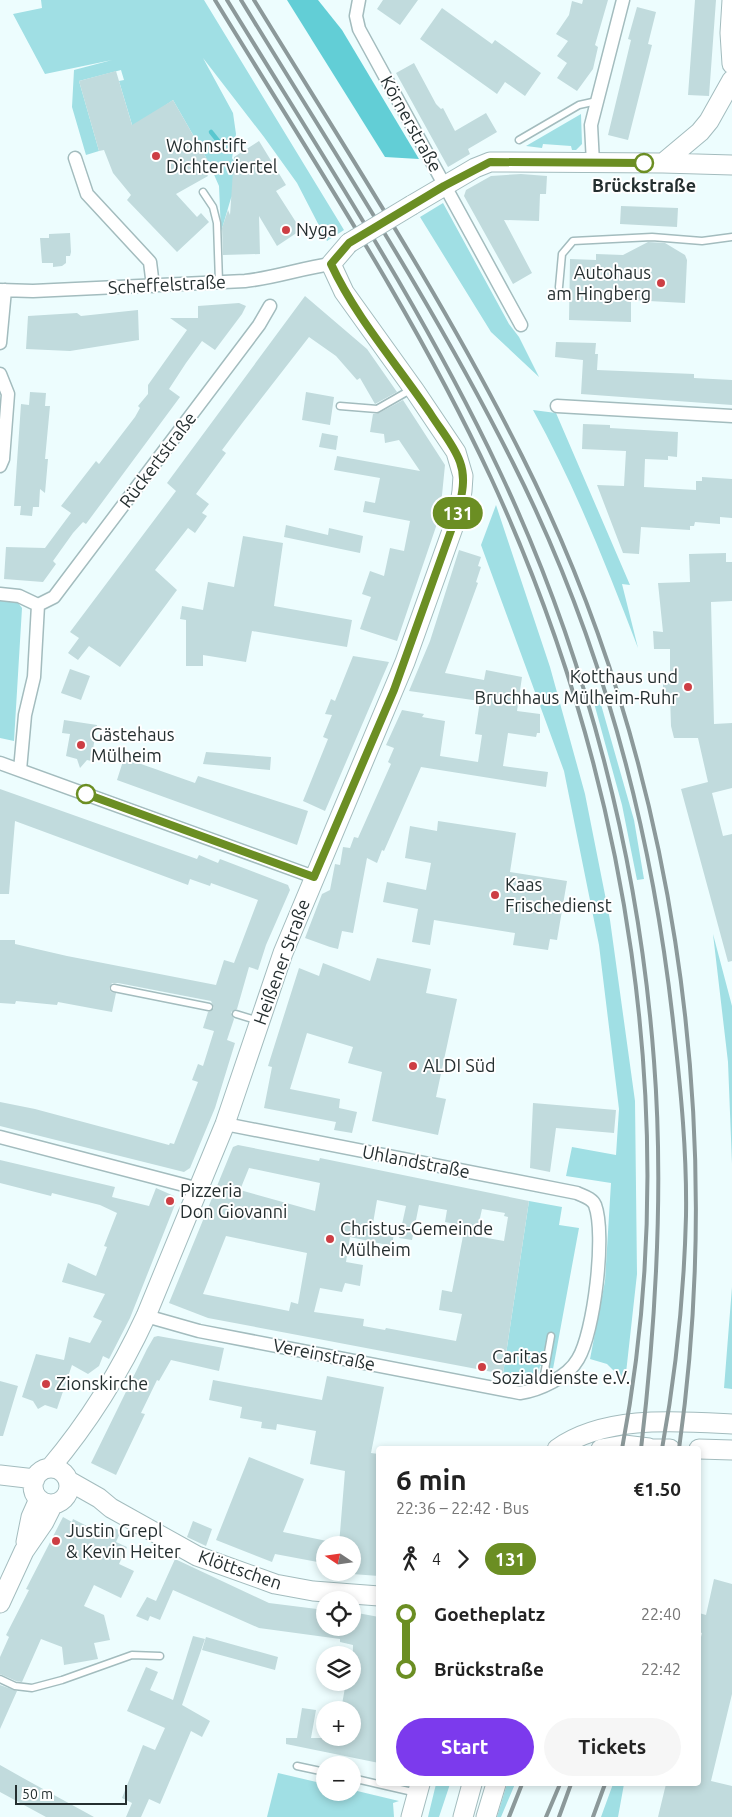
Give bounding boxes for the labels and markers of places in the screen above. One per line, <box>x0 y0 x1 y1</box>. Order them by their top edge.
place label: Wohnstift Dichterviertel <box>166 135 278 176</box>
marker: Wohnstift Dichterviertel <box>150 150 162 162</box>
marker: Brückstraße <box>634 153 654 173</box>
place label: Brückstraße <box>592 175 696 195</box>
place label: Nyga <box>296 219 337 239</box>
marker: Nyga <box>280 224 292 236</box>
place label: Autohaus am Hingberg <box>547 262 651 303</box>
marker: Autohaus am Hingberg <box>655 277 667 289</box>
place label: Kotthaus und Bruchhaus Mülheim-Ruhr <box>475 666 678 707</box>
marker: Kotthaus und Bruchhaus Mülheim-Ruhr <box>682 681 694 693</box>
place label: Gästehaus Mülheim <box>91 724 175 765</box>
marker: Gästehaus Mülheim <box>75 739 87 751</box>
unlabelled marker <box>76 784 96 804</box>
place label: Kaas Frischedienst <box>505 874 612 915</box>
marker: Kaas Frischedienst <box>489 889 501 901</box>
place label: ALDI Süd <box>423 1055 496 1075</box>
marker: ALDI Süd <box>407 1060 419 1072</box>
place label: Pizzeria Don Giovanni <box>180 1180 287 1221</box>
marker: Pizzeria Don Giovanni <box>164 1195 176 1207</box>
place label: Christus-Gemeinde Mülheim <box>340 1218 493 1259</box>
marker: Christus-Gemeinde Mülheim <box>324 1233 336 1245</box>
place label: Caritas Sozialdienste e.V. <box>492 1346 630 1387</box>
marker: Caritas Sozialdienste e.V. <box>476 1361 488 1373</box>
place label: Zionskirche <box>56 1373 148 1393</box>
marker: Zionskirche <box>40 1378 52 1390</box>
place label: Justin Grepl & Kevin Heiter <box>66 1520 181 1561</box>
marker: Justin Grepl & Kevin Heiter <box>50 1535 62 1547</box>

